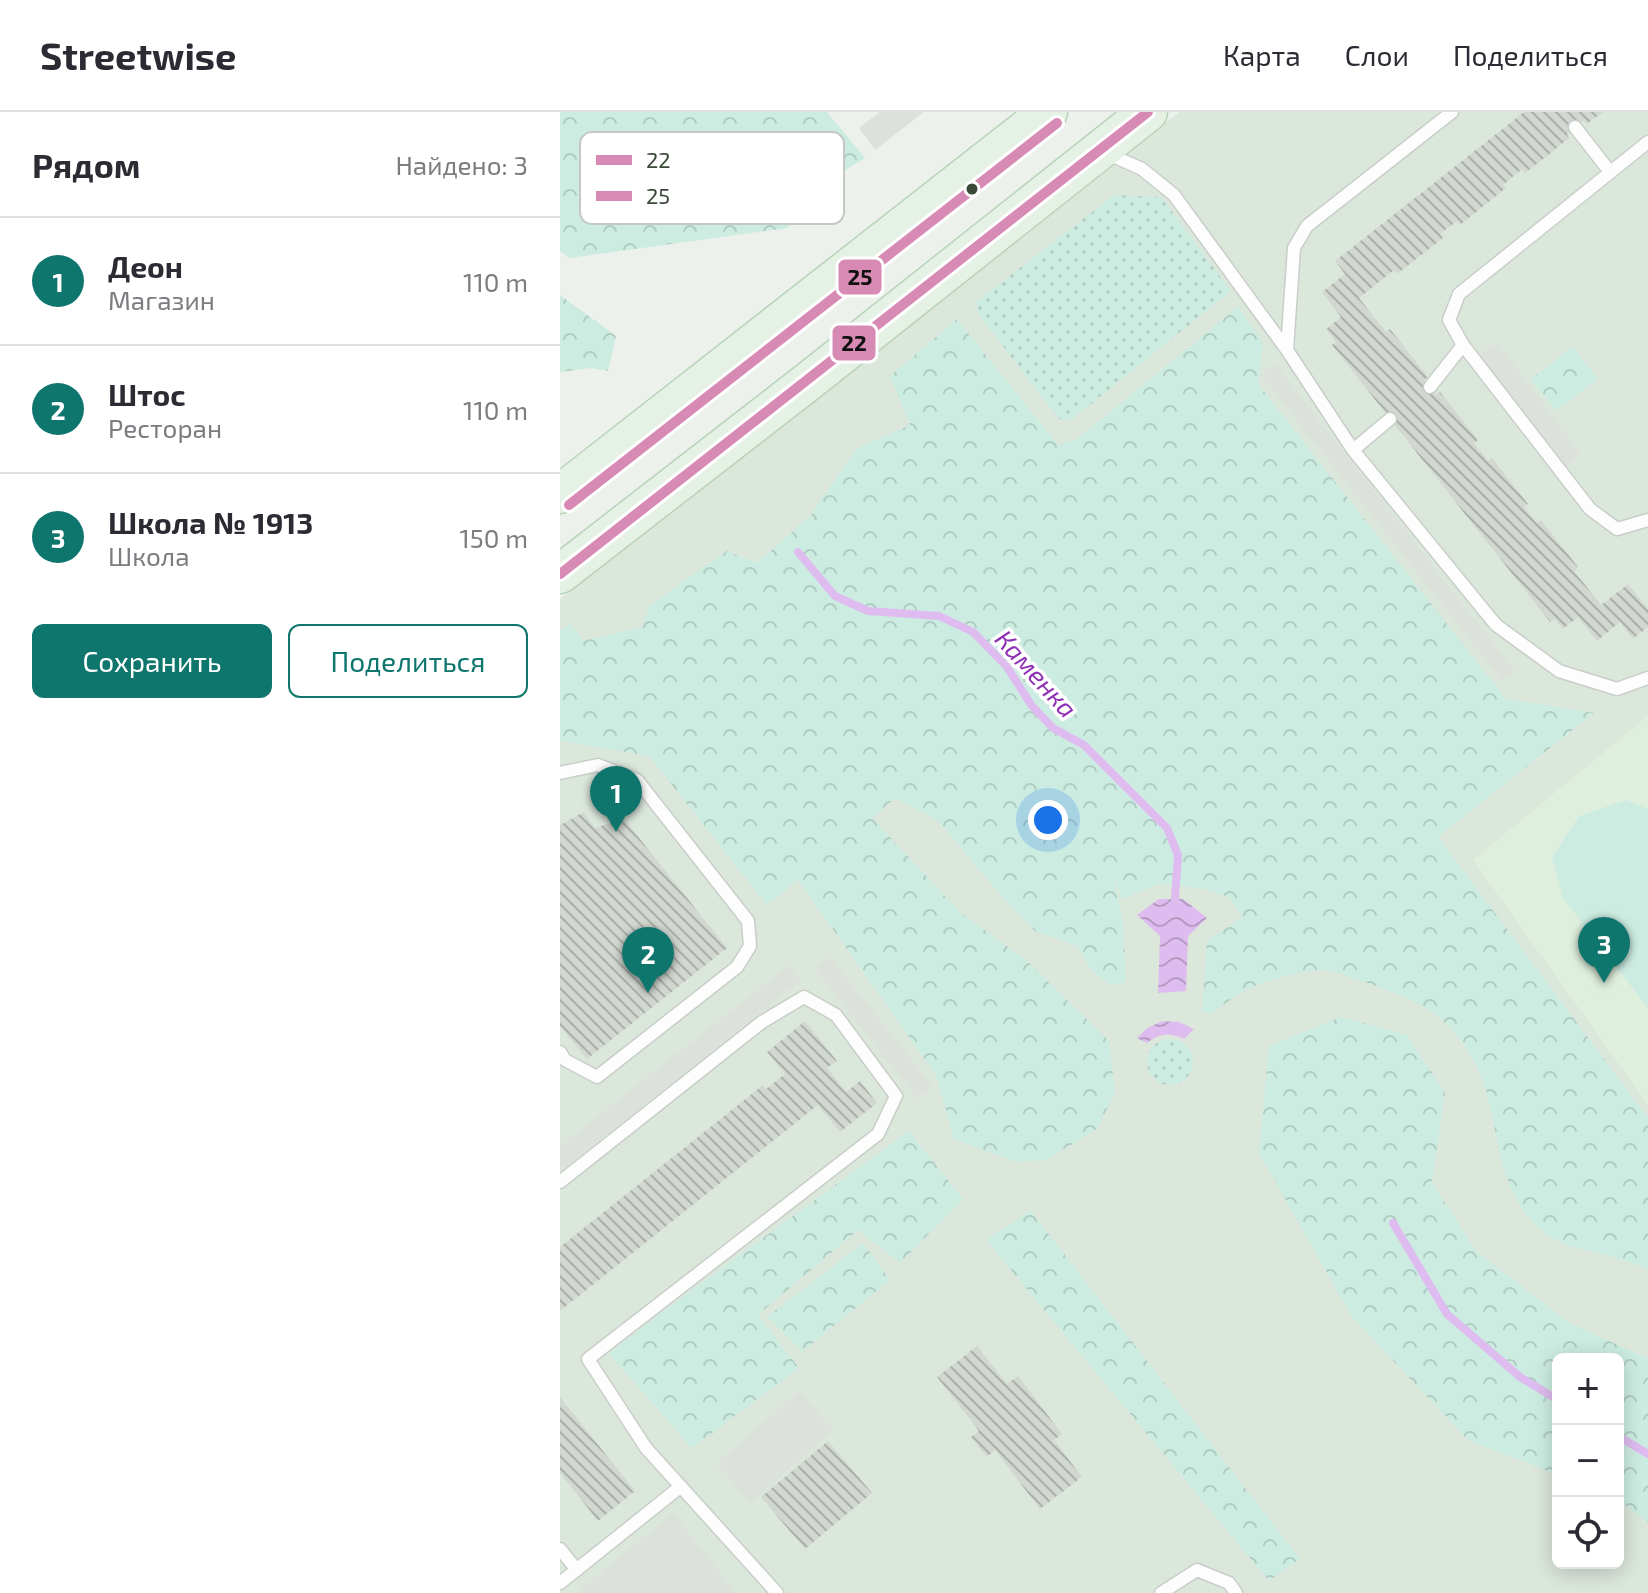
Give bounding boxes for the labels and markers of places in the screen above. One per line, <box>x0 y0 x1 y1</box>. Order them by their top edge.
unlabelled marker <box>964 181 980 197</box>
pin: 1 <box>590 766 642 832</box>
pin: 3 <box>1578 917 1630 983</box>
pin: 2 <box>622 927 674 993</box>

